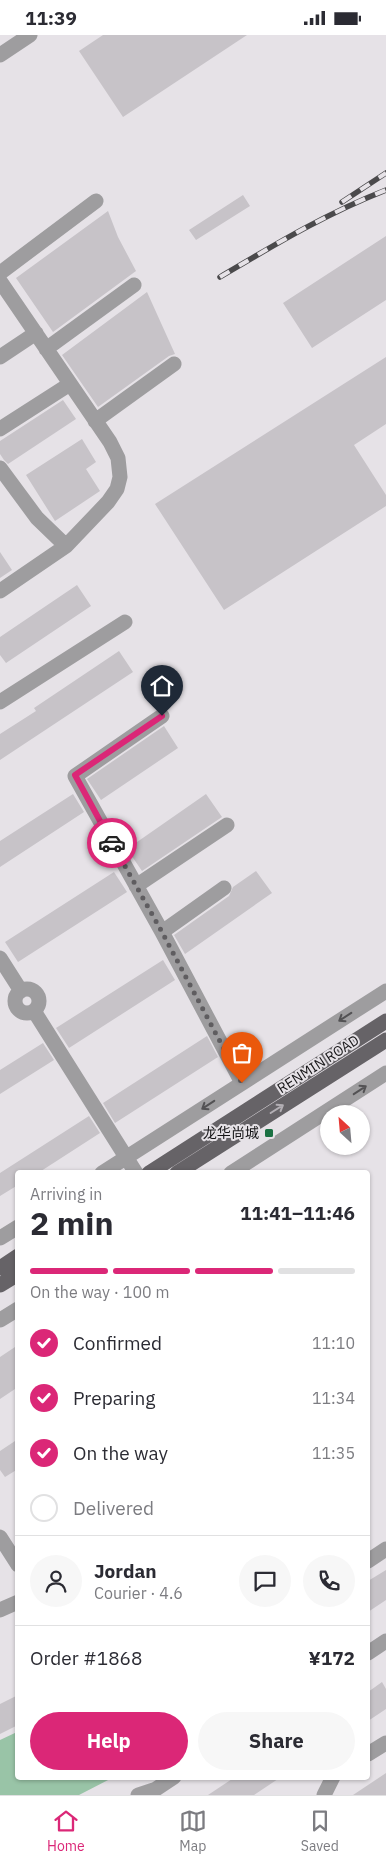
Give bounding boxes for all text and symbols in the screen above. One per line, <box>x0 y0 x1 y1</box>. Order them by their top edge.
text: 11:39 <box>25 6 77 30</box>
pin <box>141 665 183 716</box>
icon: home <box>148 672 176 700</box>
courier <box>87 818 137 868</box>
icon: car <box>98 829 126 857</box>
one-way arrow <box>338 1012 352 1022</box>
street label: RENMIN ROAD <box>274 1031 362 1097</box>
pin <box>221 1032 263 1083</box>
icon: bag <box>228 1039 256 1067</box>
one-way arrow <box>353 1084 367 1095</box>
one-way arrow <box>201 1100 215 1110</box>
one-way arrow <box>270 1104 284 1114</box>
north arrow <box>320 1105 370 1155</box>
map controls <box>320 1105 370 1155</box>
place label: 龙华尚城 <box>203 1124 259 1142</box>
marker: 龙华尚城 <box>263 1127 275 1139</box>
text: Arriving in <box>30 1184 102 1204</box>
text: 11:41–11:46 <box>240 1201 355 1225</box>
text: 2 min <box>30 1202 114 1244</box>
text: On the way · 100 m <box>30 1282 169 1302</box>
icon: check <box>30 1329 58 1357</box>
text: Confirmed <box>73 1331 162 1355</box>
text: 11:10 <box>312 1333 355 1353</box>
icon: check <box>30 1384 58 1412</box>
text: Preparing <box>73 1386 155 1410</box>
text: 11:34 <box>312 1388 355 1408</box>
icon: check <box>30 1439 58 1467</box>
text: On the way <box>73 1441 168 1465</box>
text: 11:35 <box>312 1443 355 1463</box>
text: Delivered <box>73 1496 154 1520</box>
button: person <box>30 1555 82 1607</box>
button: chat <box>239 1555 291 1607</box>
button: phone <box>303 1555 355 1607</box>
text: Jordan <box>94 1559 157 1583</box>
text: Courier · 4.6 <box>94 1583 183 1603</box>
text: Order #1868 <box>30 1646 142 1670</box>
text: ¥172 <box>308 1646 355 1670</box>
button: Help <box>30 1712 188 1770</box>
button: Share <box>198 1712 355 1770</box>
tab: Home <box>47 1807 85 1855</box>
tab: Map <box>179 1807 207 1855</box>
tab: Saved <box>301 1807 339 1855</box>

